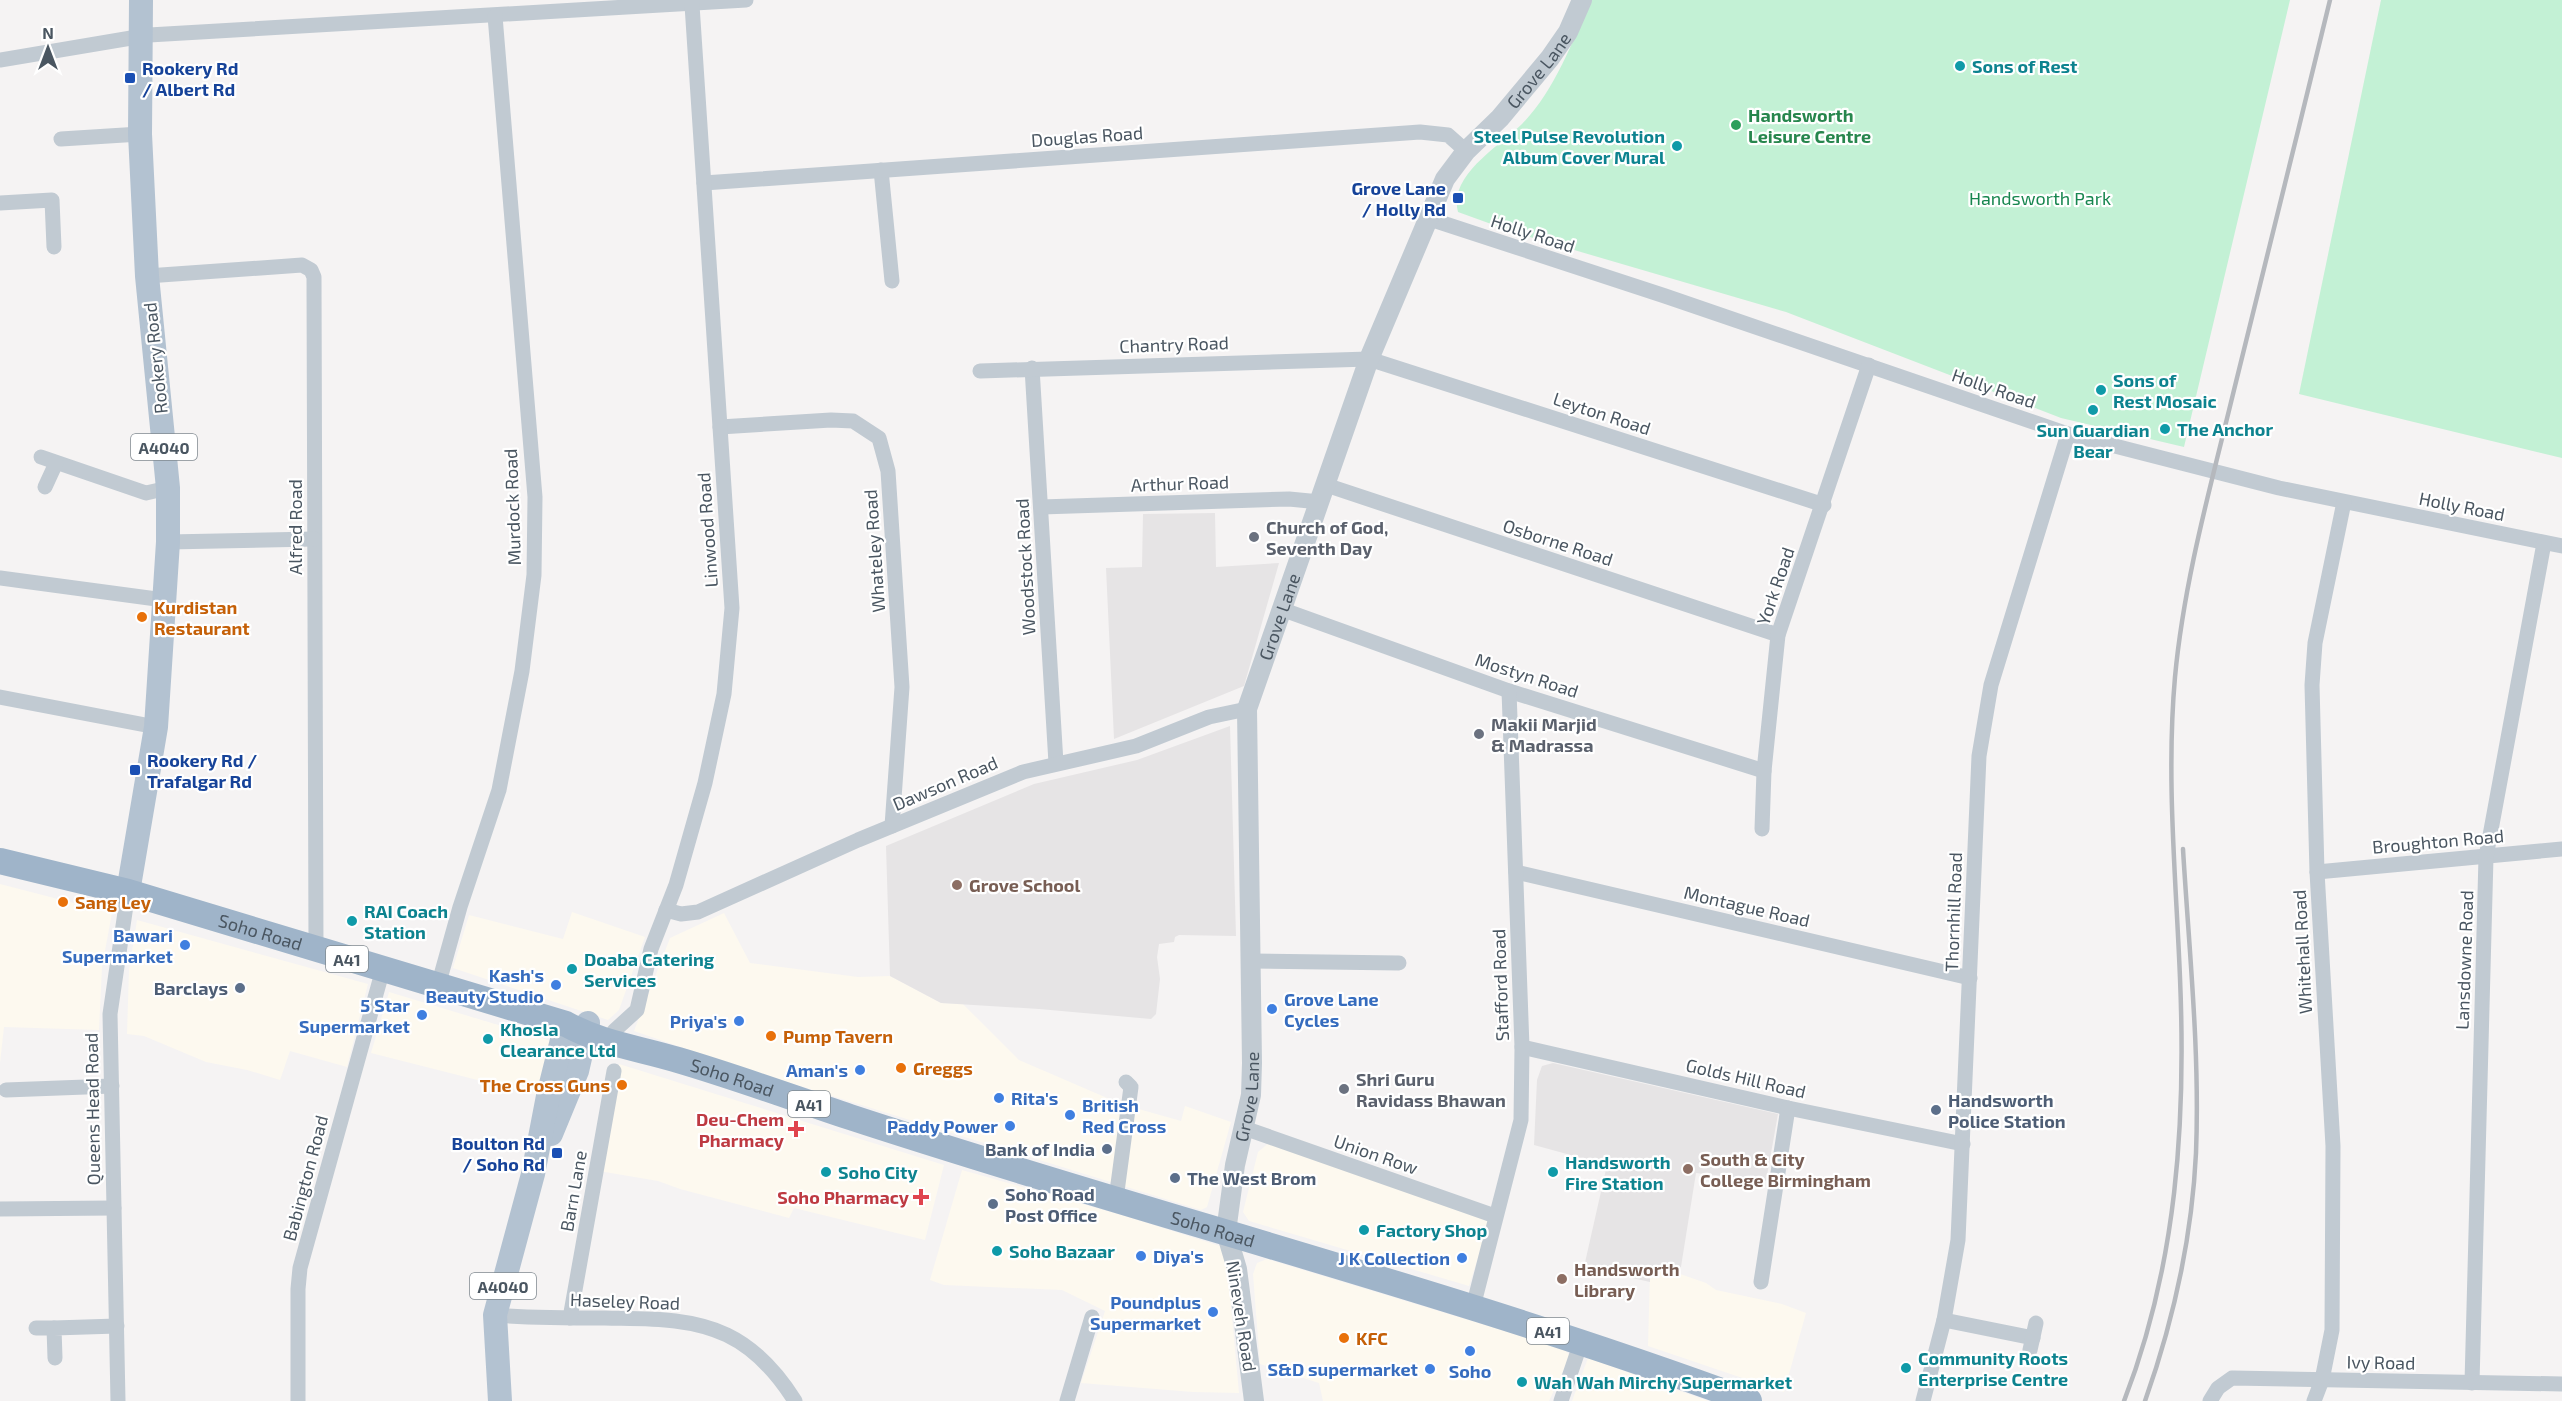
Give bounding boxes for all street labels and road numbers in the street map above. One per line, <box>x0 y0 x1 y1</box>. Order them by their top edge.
street label: Grove Lane <box>1502 28 1575 113</box>
street label: Douglas Road <box>1030 121 1144 151</box>
street label: Holly Road <box>1488 209 1578 257</box>
street label: Rookery Road <box>138 301 172 415</box>
street label: Chantry Road <box>1119 331 1229 357</box>
street label: Holly Road <box>1949 363 2039 413</box>
street label: Leyton Road <box>1550 387 1654 439</box>
road number: A4040 <box>131 434 197 460</box>
street label: Murdock Road <box>499 448 525 566</box>
street label: Arthur Road <box>1130 470 1230 496</box>
street label: Linwood Road <box>692 472 722 588</box>
street label: Alfred Road <box>284 479 306 575</box>
street label: Holly Road <box>2417 487 2507 525</box>
street label: Whateley Road <box>859 489 889 613</box>
street label: Woodstock Road <box>1010 498 1040 636</box>
street label: Osborne Road <box>1500 514 1616 570</box>
street label: York Road <box>1751 544 1799 628</box>
street label: Grove Lane <box>1254 570 1305 663</box>
street label: Mostyn Road <box>1472 648 1582 702</box>
street label: Dawson Road <box>889 751 1001 815</box>
street label: Broughton Road <box>2371 824 2505 858</box>
street label: Thornhill Road <box>1940 852 1966 972</box>
street label: Montague Road <box>1682 881 1812 931</box>
street label: Whitehall Road <box>2288 889 2316 1015</box>
street label: Lansdowne Road <box>2451 890 2477 1030</box>
street label: Soho Road <box>216 909 305 955</box>
street label: Stafford Road <box>1487 928 1513 1042</box>
road number: A41 <box>326 946 368 972</box>
street label: Queens Head Road <box>80 1033 104 1185</box>
street label: Grove Lane <box>1230 1052 1263 1144</box>
street label: Soho Road <box>688 1053 777 1101</box>
street label: Golds Hill Road <box>1684 1053 1808 1103</box>
road number: A41 <box>788 1091 830 1117</box>
street label: Babington Road <box>278 1113 332 1243</box>
street label: Union Row <box>1331 1129 1421 1179</box>
street label: Barn Lane <box>555 1149 591 1233</box>
street label: Soho Road <box>1168 1206 1257 1252</box>
street label: Nineveh Road <box>1222 1259 1262 1373</box>
road number: A4040 <box>470 1273 536 1299</box>
street label: Haseley Road <box>570 1288 680 1314</box>
road number: A41 <box>1527 1318 1569 1344</box>
street label: Ivy Road <box>2346 1350 2416 1374</box>

